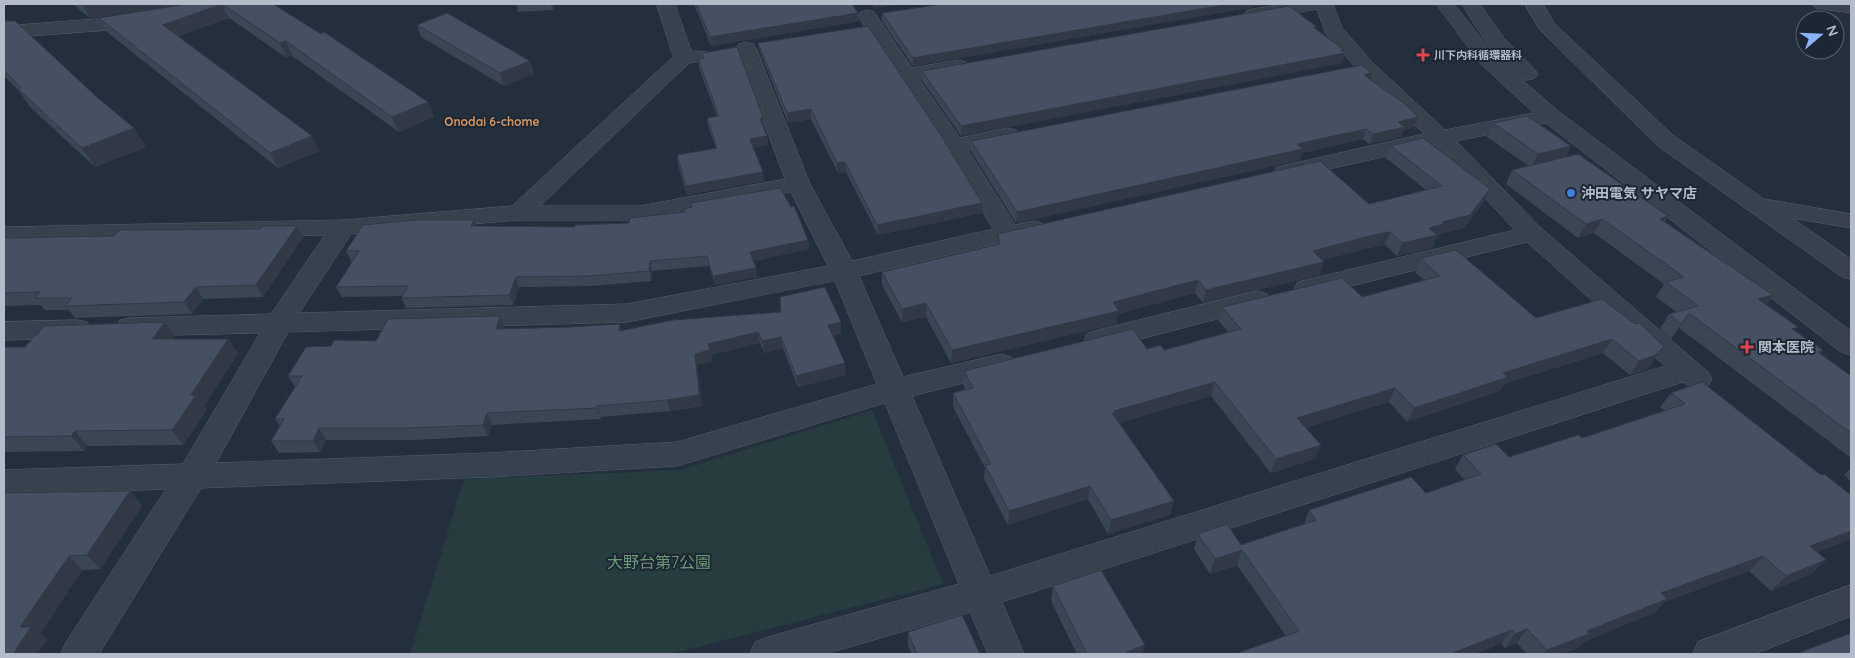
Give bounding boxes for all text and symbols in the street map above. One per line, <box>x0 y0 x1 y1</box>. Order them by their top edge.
north arrow <box>1795 10 1845 60</box>
text: N <box>1822 23 1842 39</box>
marker: 川下内科循環器科 <box>1416 48 1430 62</box>
place label: 川下内科循環器科 <box>1434 48 1522 62</box>
district label: Onodai 6-chome <box>444 114 540 129</box>
place label: 沖田電気 サヤマ店 <box>1581 184 1697 202</box>
marker: 沖田電気 サヤマ店 <box>1565 187 1577 199</box>
place label: 関本医院 <box>1758 338 1814 356</box>
marker: 関本医院 <box>1740 340 1754 354</box>
park label: 大野台第7公園 <box>607 552 711 572</box>

